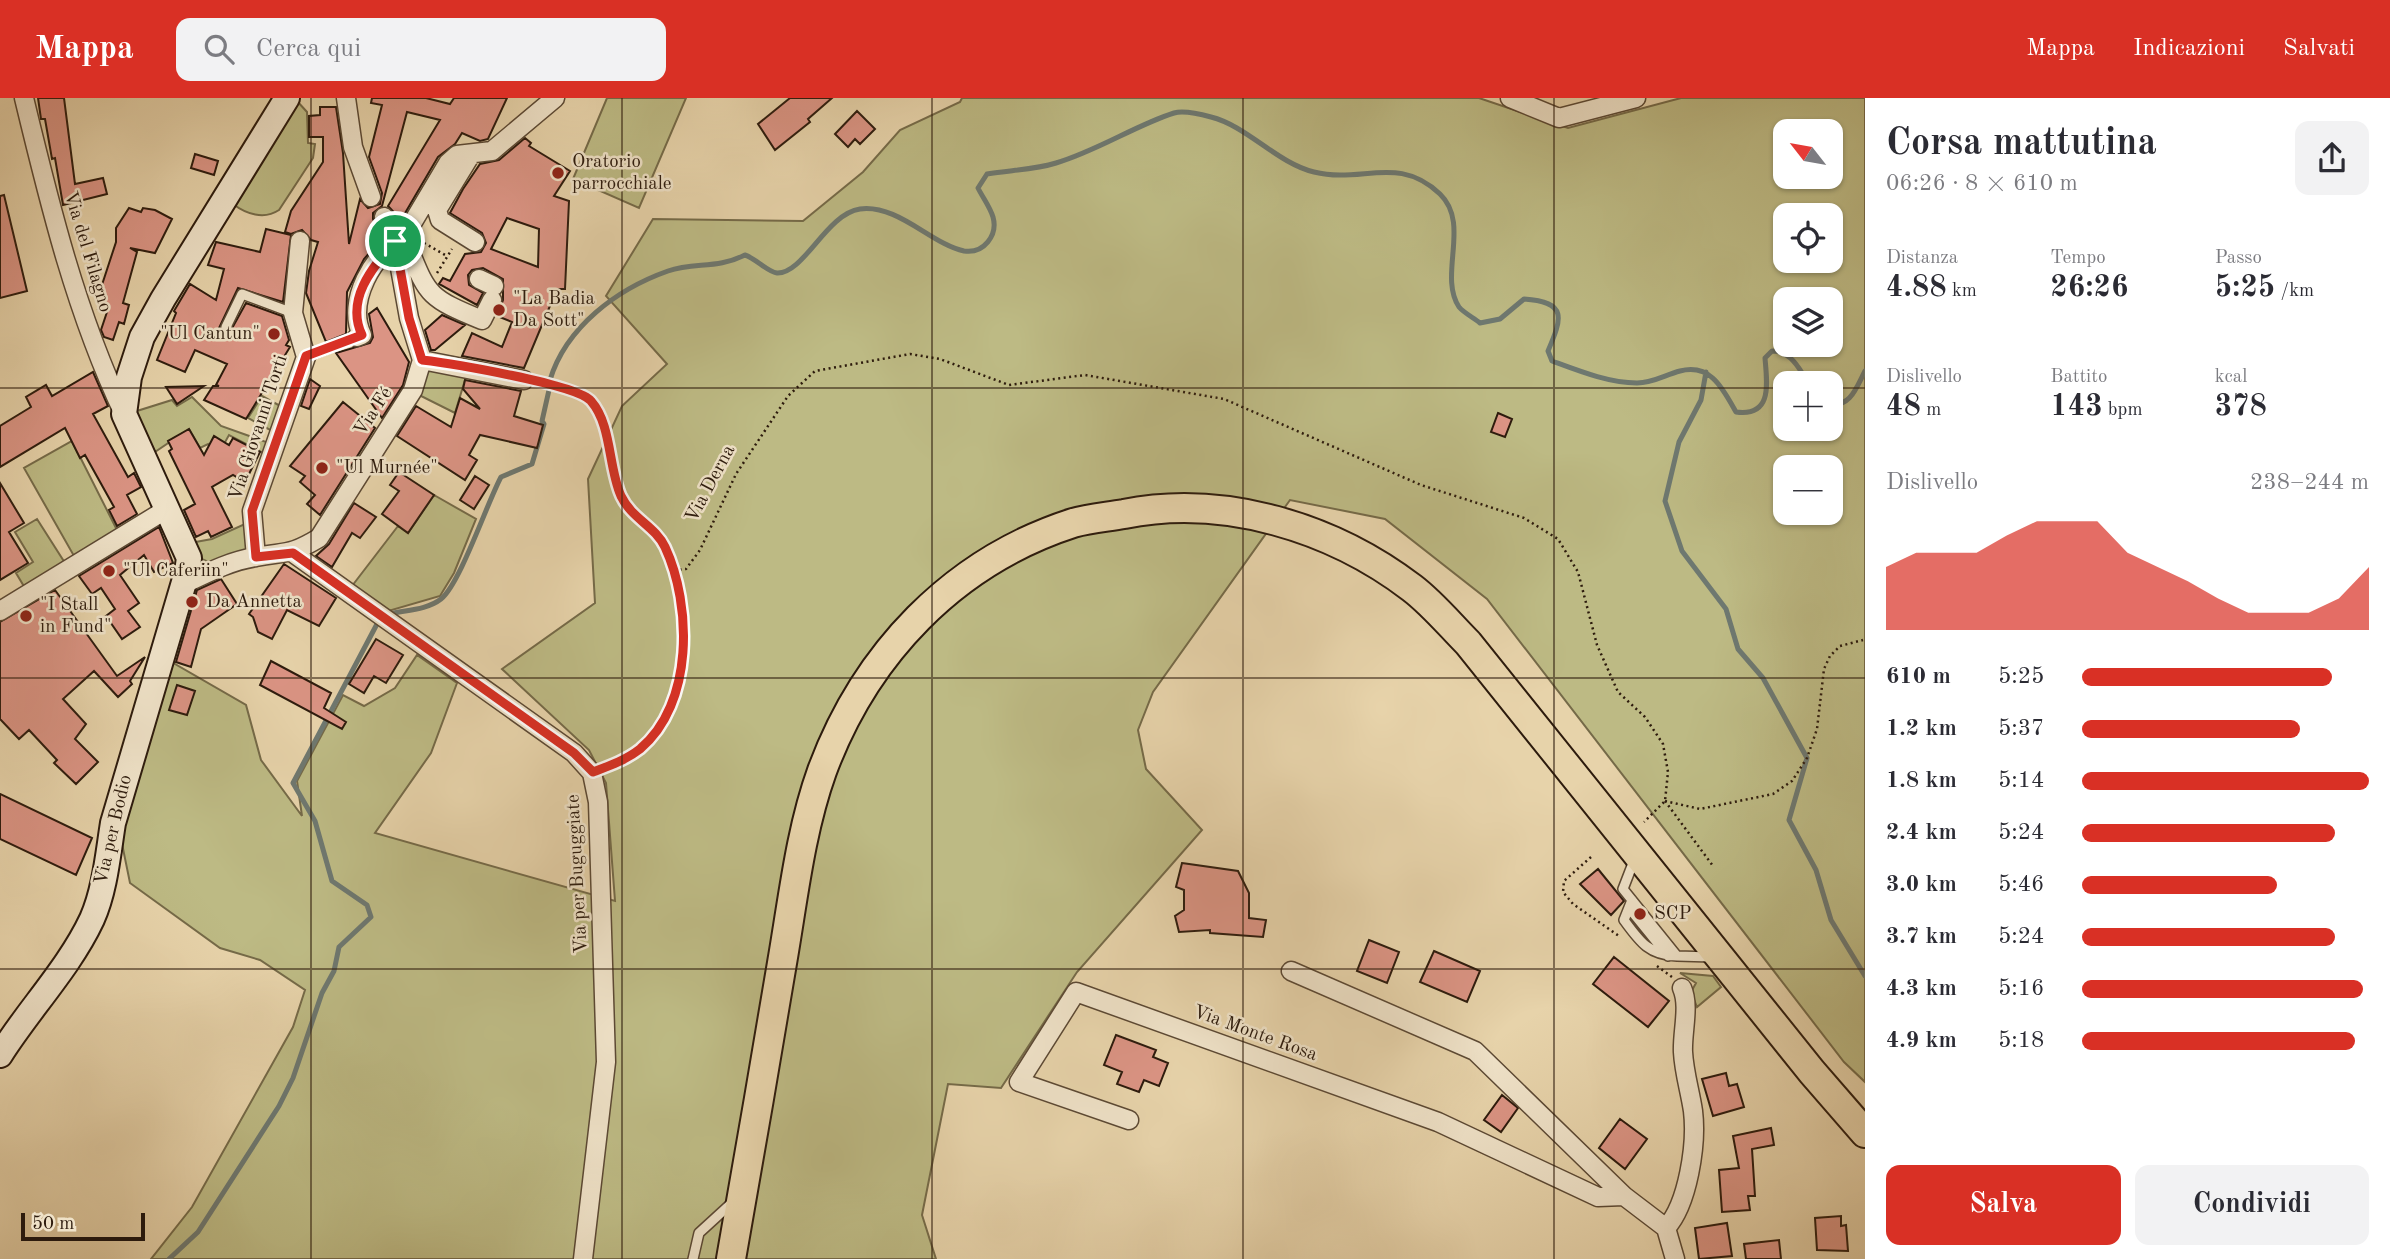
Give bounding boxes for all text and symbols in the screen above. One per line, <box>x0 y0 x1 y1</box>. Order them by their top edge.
search box <box>176 18 666 81</box>
icon: search <box>200 30 238 68</box>
text: Mappa <box>35 33 134 66</box>
text: Cerca qui <box>256 36 361 62</box>
text: Mappa <box>2026 37 2095 61</box>
text: Indicazioni <box>2133 37 2245 61</box>
text: Salvati <box>2283 37 2355 61</box>
north arrow <box>1773 119 1843 189</box>
map controls <box>1773 119 1843 525</box>
button: share <box>2295 121 2369 195</box>
text: Corsa mattutina <box>1886 125 2157 163</box>
place label: Oratorio parrocchiale <box>572 153 672 194</box>
marker: Oratorio parrocchiale <box>550 165 566 181</box>
text: 06:26 · 8 × 610 m <box>1886 172 2078 195</box>
street label: Via del Filagno <box>60 189 114 315</box>
button: locate <box>1773 203 1843 273</box>
pin <box>365 211 425 271</box>
icon: arrive <box>376 222 414 260</box>
text: Distanza <box>1886 249 1958 268</box>
text: Tempo <box>2050 249 2106 268</box>
text: Passo <box>2215 249 2262 268</box>
text: 4.88 <box>1886 273 1947 303</box>
text: 26:26 <box>2050 273 2128 303</box>
text: 5:25 <box>2215 273 2275 303</box>
text: km <box>1947 282 1977 301</box>
text: /km <box>2275 282 2314 301</box>
button: layers <box>1773 287 1843 357</box>
place label: "La Badia Da Sott" <box>513 290 595 331</box>
marker: "La Badia Da Sott" <box>491 302 507 318</box>
place label: "Ul Cantun" <box>160 325 260 344</box>
marker: "Ul Cantun" <box>266 326 282 342</box>
street label: Via Giovanni Torti <box>226 353 292 503</box>
text: Dislivello <box>1886 368 1962 387</box>
text: Battito <box>2050 368 2107 387</box>
text: kcal <box>2215 368 2247 387</box>
button: + <box>1773 371 1843 441</box>
street label: Via Fé <box>351 384 397 440</box>
text: 48 <box>1886 392 1921 422</box>
text: 143 <box>2050 392 2103 422</box>
text: 378 <box>2215 392 2267 422</box>
text: m <box>1921 401 1941 420</box>
text: bpm <box>2103 401 2143 420</box>
street label: Via Derna <box>683 442 740 526</box>
button: − <box>1773 455 1843 525</box>
place label: "Ul Murnée" <box>336 459 438 478</box>
marker: "Ul Murnée" <box>314 460 330 476</box>
text: Dislivello <box>1886 471 1978 494</box>
text: 238–244 m <box>2250 471 2369 494</box>
place label: "Ul Caferiin" <box>123 562 229 581</box>
marker: "Ul Caferiin" <box>101 563 117 579</box>
place label: Da Annetta <box>206 593 303 612</box>
marker: Da Annetta <box>184 594 200 610</box>
place label: "I Stall in Fund" <box>40 596 111 637</box>
marker: "I Stall in Fund" <box>18 608 34 624</box>
text: 610 m <box>1886 665 1951 688</box>
text: 5:25 <box>1998 665 2044 688</box>
text: 1.2 km <box>1886 717 1957 740</box>
text: 5:37 <box>1998 717 2044 740</box>
text: 1.8 km <box>1886 769 1957 792</box>
text: 5:14 <box>1998 769 2044 792</box>
street label: Via per Bodio <box>92 773 136 887</box>
street label: Via per Buguggiate <box>564 794 592 954</box>
text: 2.4 km <box>1886 821 1957 844</box>
text: 5:24 <box>1998 821 2044 844</box>
text: 3.0 km <box>1886 873 1957 896</box>
text: 5:46 <box>1998 873 2044 896</box>
place label: SCP <box>1654 905 1692 924</box>
marker: SCP <box>1632 906 1648 922</box>
text: 3.7 km <box>1886 925 1957 948</box>
text: 5:24 <box>1998 925 2044 948</box>
text: 4.3 km <box>1886 977 1957 1000</box>
text: 5:16 <box>1998 977 2044 1000</box>
street label: Via Monte Rosa <box>1190 1003 1320 1065</box>
text: 4.9 km <box>1886 1029 1957 1052</box>
text: 5:18 <box>1998 1029 2044 1052</box>
button: Salva <box>1886 1165 2121 1245</box>
button: Condividi <box>2135 1165 2369 1245</box>
scale bar <box>21 1210 145 1242</box>
text: 50 m <box>32 1215 74 1234</box>

